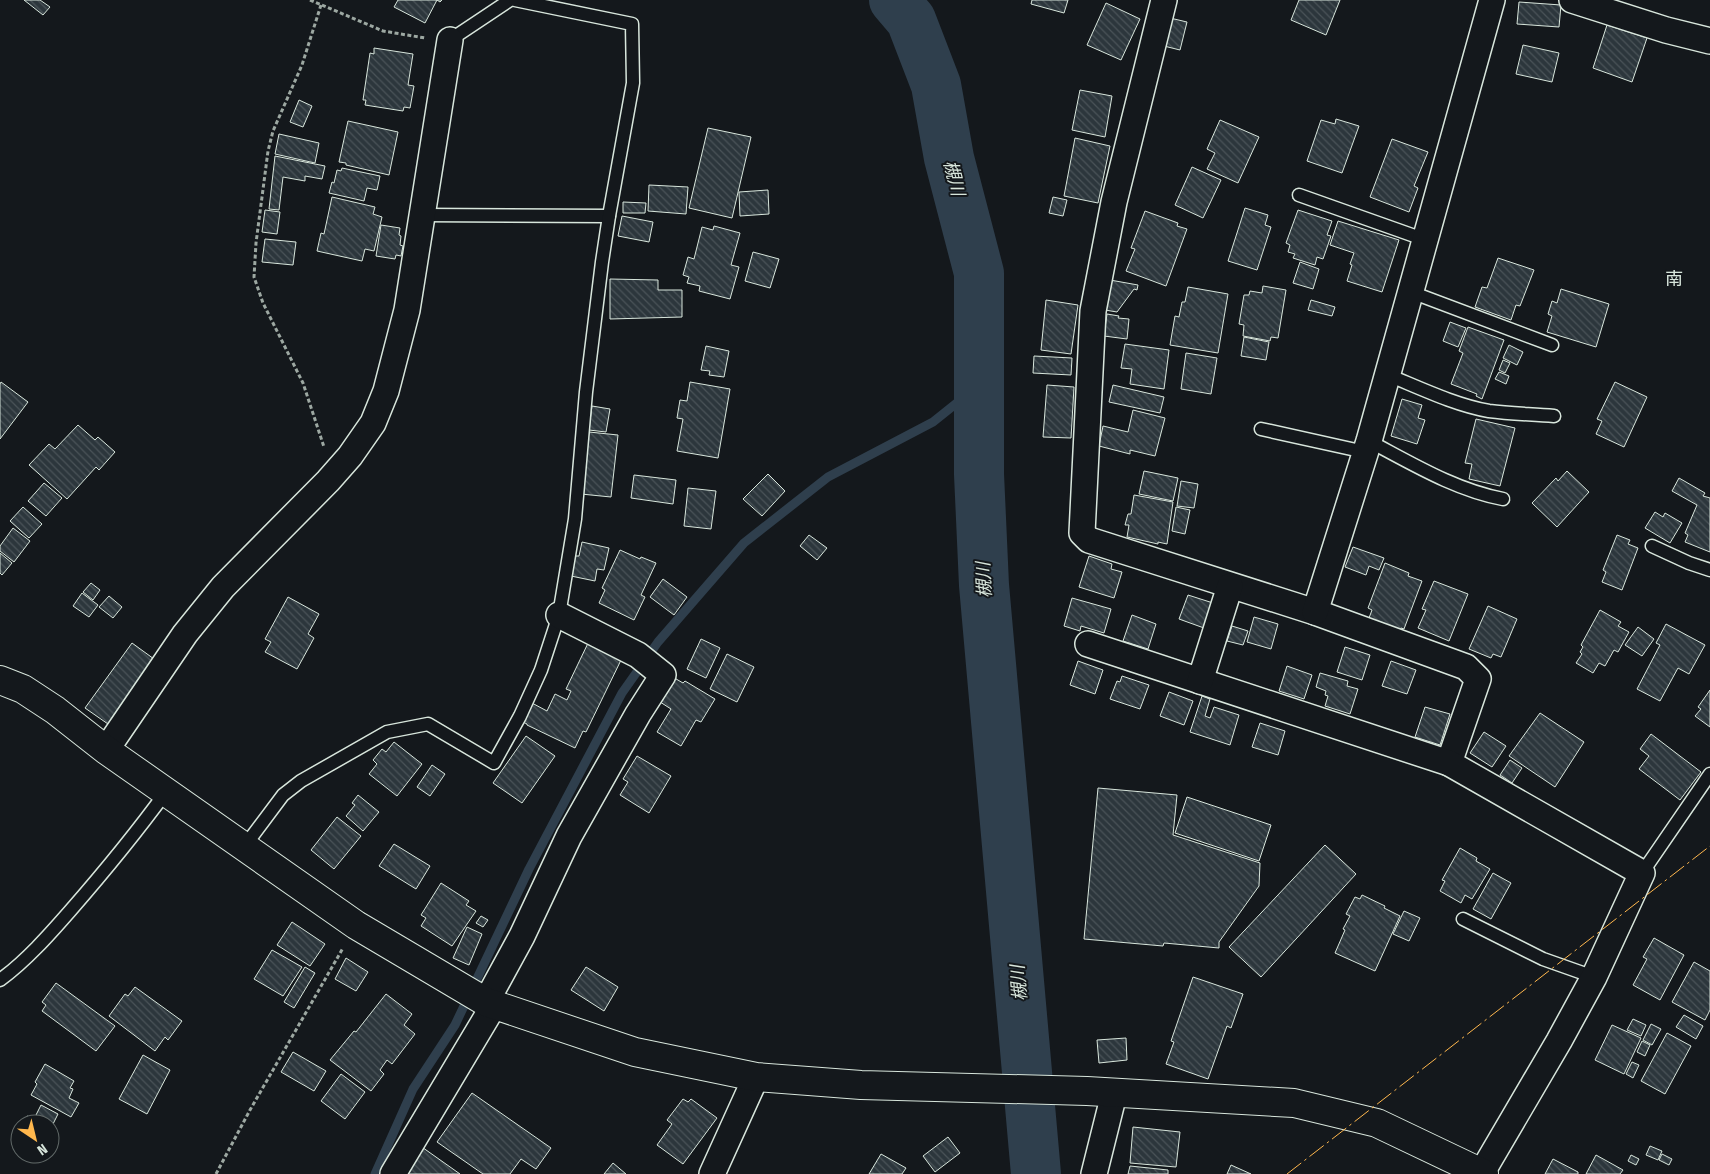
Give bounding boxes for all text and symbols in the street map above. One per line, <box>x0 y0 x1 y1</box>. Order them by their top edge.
water label: 槻川 <box>939 158 970 200</box>
district label: 南 <box>1665 268 1683 290</box>
water label: 槻川 <box>972 559 996 599</box>
water label: 槻川 <box>1006 962 1032 1002</box>
north arrow <box>10 1114 60 1164</box>
text: N <box>34 1140 50 1159</box>

